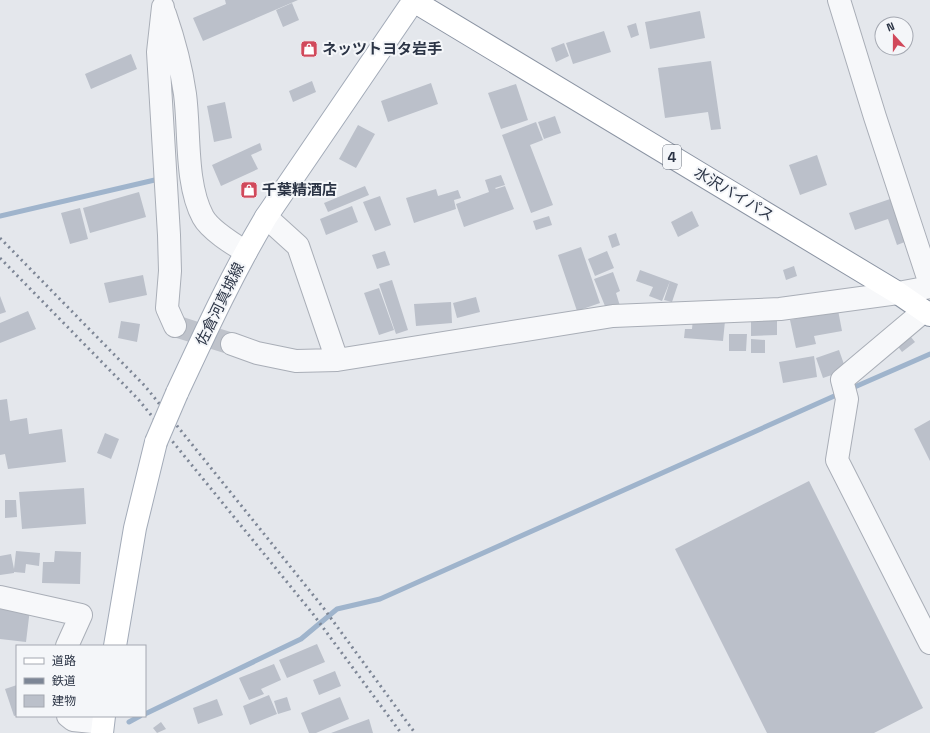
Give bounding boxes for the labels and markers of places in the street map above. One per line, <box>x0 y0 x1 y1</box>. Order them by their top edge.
shop icon: ネッツトヨタ岩手 <box>299 39 319 59</box>
place label: ネッツトヨタ岩手 <box>322 39 442 58</box>
shop icon: 千葉精酒店 <box>239 180 259 200</box>
place label: 千葉精酒店 <box>262 180 337 199</box>

